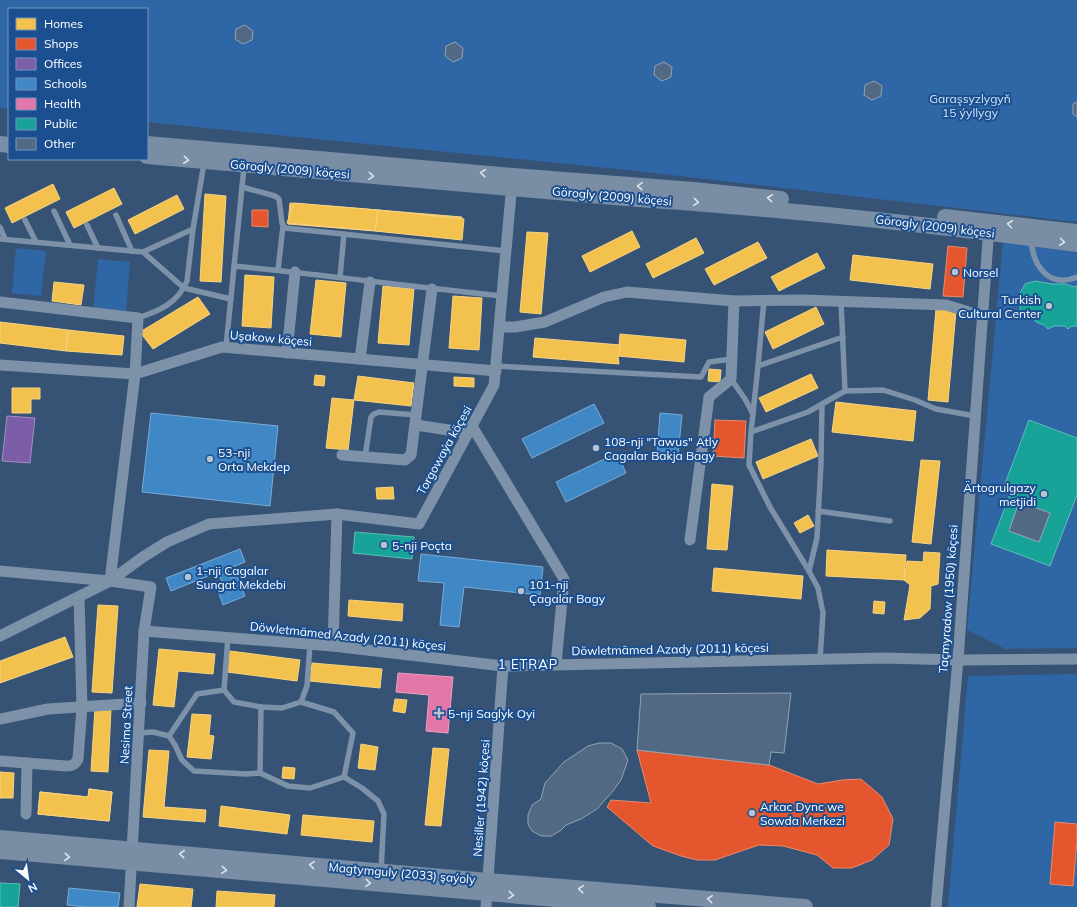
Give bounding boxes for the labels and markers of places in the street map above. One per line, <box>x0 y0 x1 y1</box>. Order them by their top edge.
place label: Norsel <box>963 265 998 280</box>
marker: Norsel <box>950 267 960 277</box>
place label: Turkish Cultural Center <box>958 292 1042 321</box>
marker: Turkish Cultural Center <box>1044 301 1054 311</box>
place label: 108-nji "Tawus" Atly Cagalar Bakja Bagy <box>604 434 719 463</box>
marker: 108-nji "Tawus" Atly Cagalar Bakja Bagy <box>591 443 601 453</box>
place label: 53-nji Orta Mekdep <box>218 445 290 474</box>
marker: 53-nji Orta Mekdep <box>205 454 215 464</box>
place label: Ärtogrulgazy metjidi <box>963 480 1037 509</box>
marker: Ärtogrulgazy metjidi <box>1039 489 1049 499</box>
place label: 5-nji Poçta <box>392 538 452 553</box>
marker: 5-nji Poçta <box>379 540 389 550</box>
place label: 1-nji Cagalar Sungat Mekdebi <box>196 563 286 592</box>
marker: 1-nji Cagalar Sungat Mekdebi <box>183 572 193 582</box>
place label: 101-nji Çagalar Bagy <box>529 577 606 606</box>
marker: 101-nji Çagalar Bagy <box>516 586 526 596</box>
place label: 5-nji Saglyk Oyi <box>448 706 535 721</box>
marker: 5-nji Saglyk Oyi <box>433 707 445 719</box>
place label: Arkac Dync we Sowda Merkezi <box>760 799 845 828</box>
marker: Arkac Dync we Sowda Merkezi <box>747 808 757 818</box>

